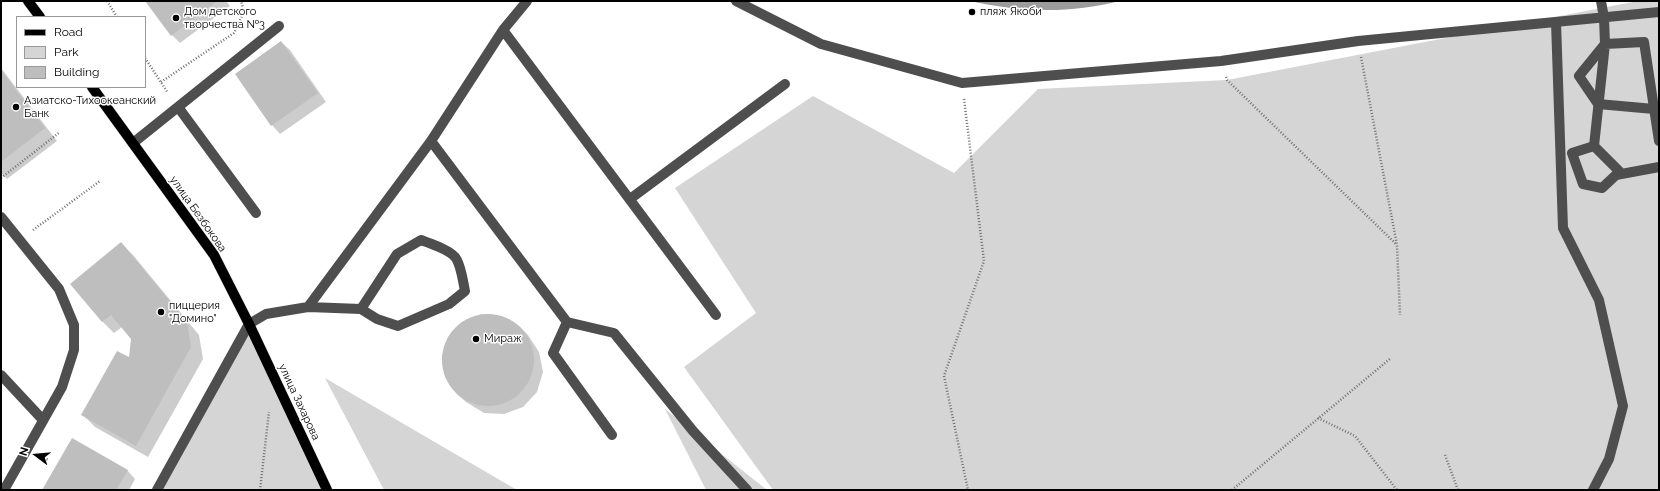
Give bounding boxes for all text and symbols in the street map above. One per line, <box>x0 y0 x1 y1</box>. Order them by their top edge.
place label: Дом детского творчества №3 <box>184 5 265 31</box>
place label: пляж Якоби <box>980 5 1042 19</box>
marker: пляж Якоби <box>967 7 977 17</box>
marker: Дом детского творчества №3 <box>171 13 181 23</box>
legend <box>16 16 146 88</box>
text: Road <box>54 25 83 39</box>
text: Park <box>54 45 79 59</box>
text: Building <box>54 65 100 79</box>
place label: Азиатско-Тихоокеанский Банк <box>24 94 156 120</box>
marker: Азиатско-Тихоокеанский Банк <box>11 102 21 112</box>
street label: улица Безбокова <box>167 173 229 255</box>
place label: пиццерия "Домино" <box>169 299 220 325</box>
marker: пиццерия "Домино" <box>156 307 166 317</box>
place label: Мираж <box>484 332 522 346</box>
marker: Мираж <box>471 334 481 344</box>
street label: улица Захарова <box>276 362 322 442</box>
north arrow <box>16 435 56 475</box>
text: N <box>17 446 31 457</box>

